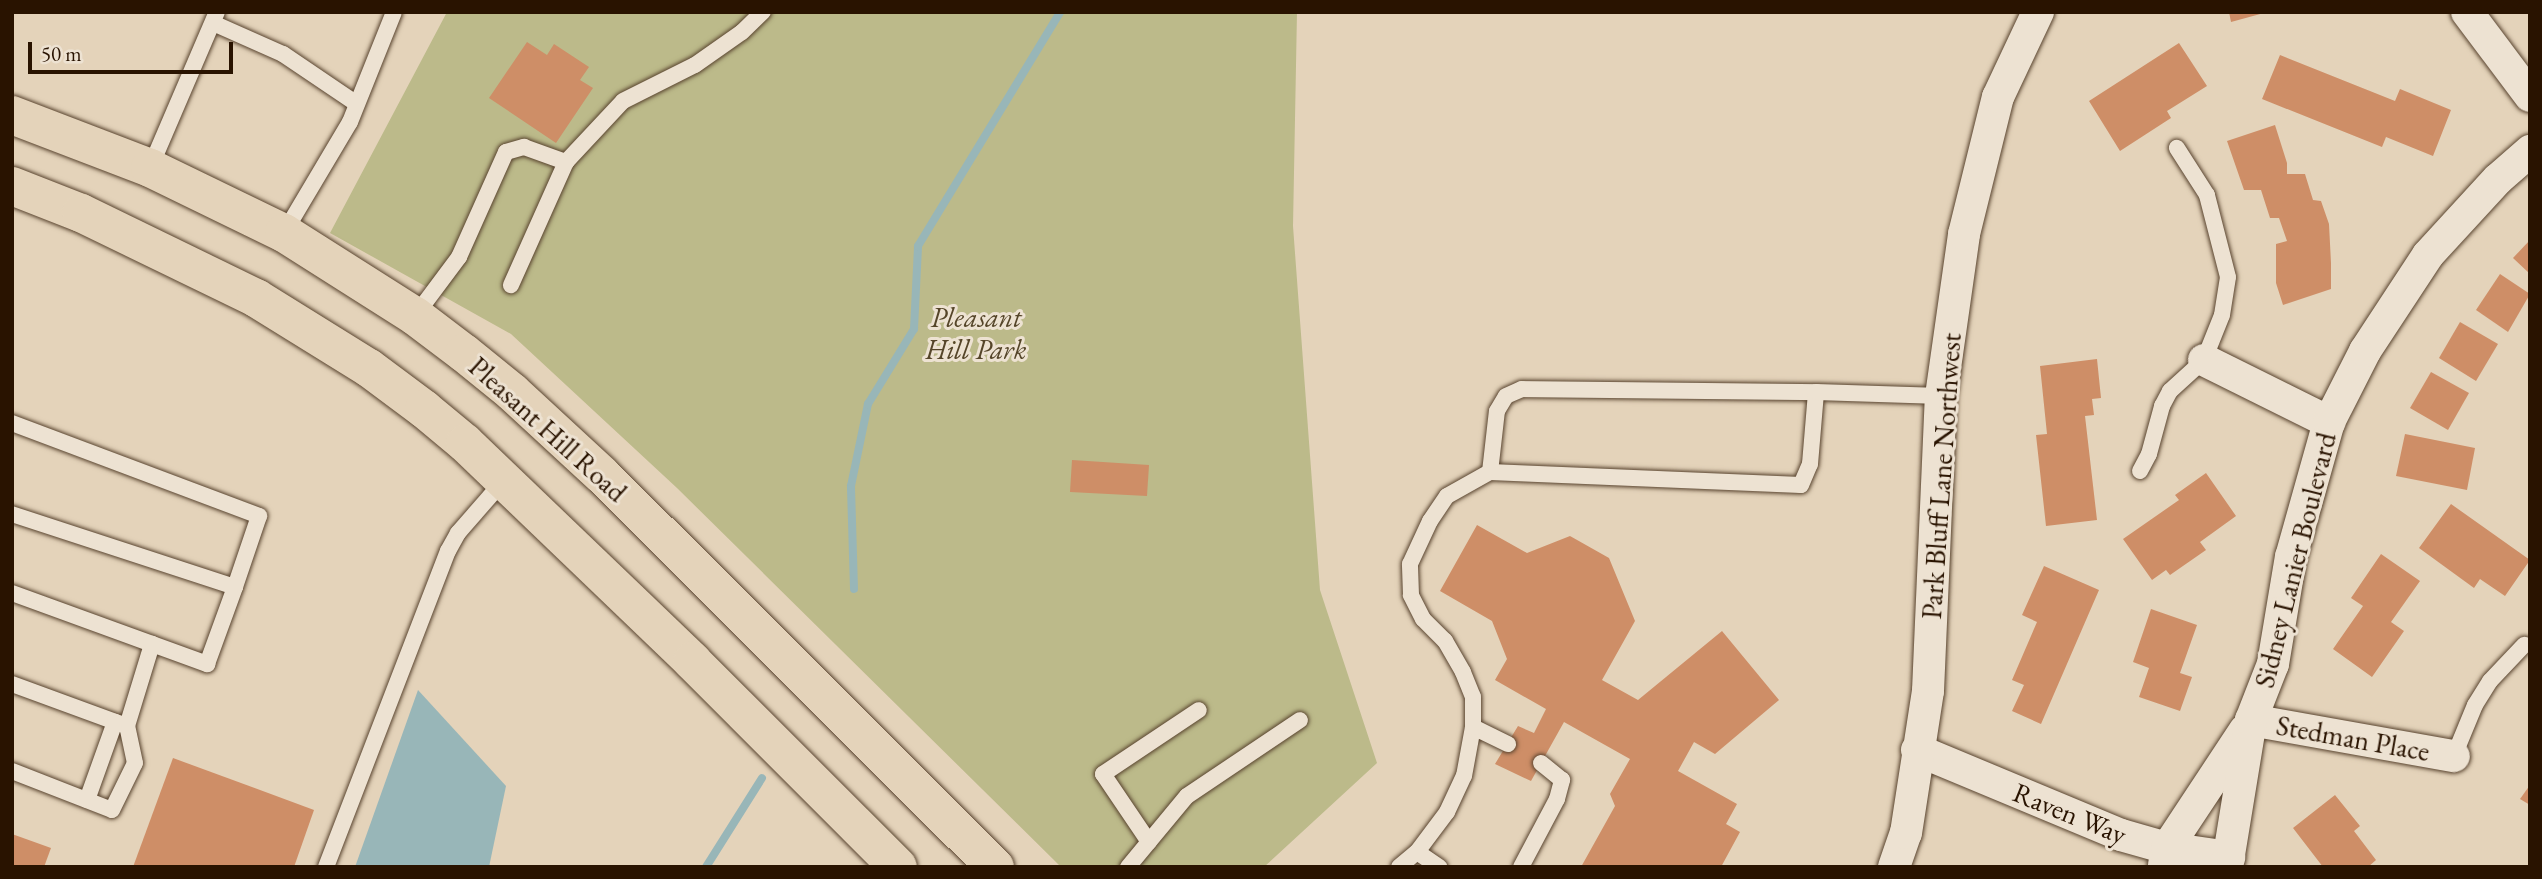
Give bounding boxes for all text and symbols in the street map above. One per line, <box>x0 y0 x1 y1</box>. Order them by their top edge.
scale bar <box>32 28 236 72</box>
text: 50 m <box>41 40 82 67</box>
park label: Pleasant Hill Park <box>926 300 1026 366</box>
street label: Park Bluff Lane Northwest <box>1914 332 1968 620</box>
street label: Pleasant Hill Road <box>462 349 634 509</box>
street label: Sidney Lanier Boulevard <box>2247 429 2343 691</box>
street label: Stedman Place <box>2274 708 2432 768</box>
street label: Raven Way <box>2008 775 2132 851</box>

